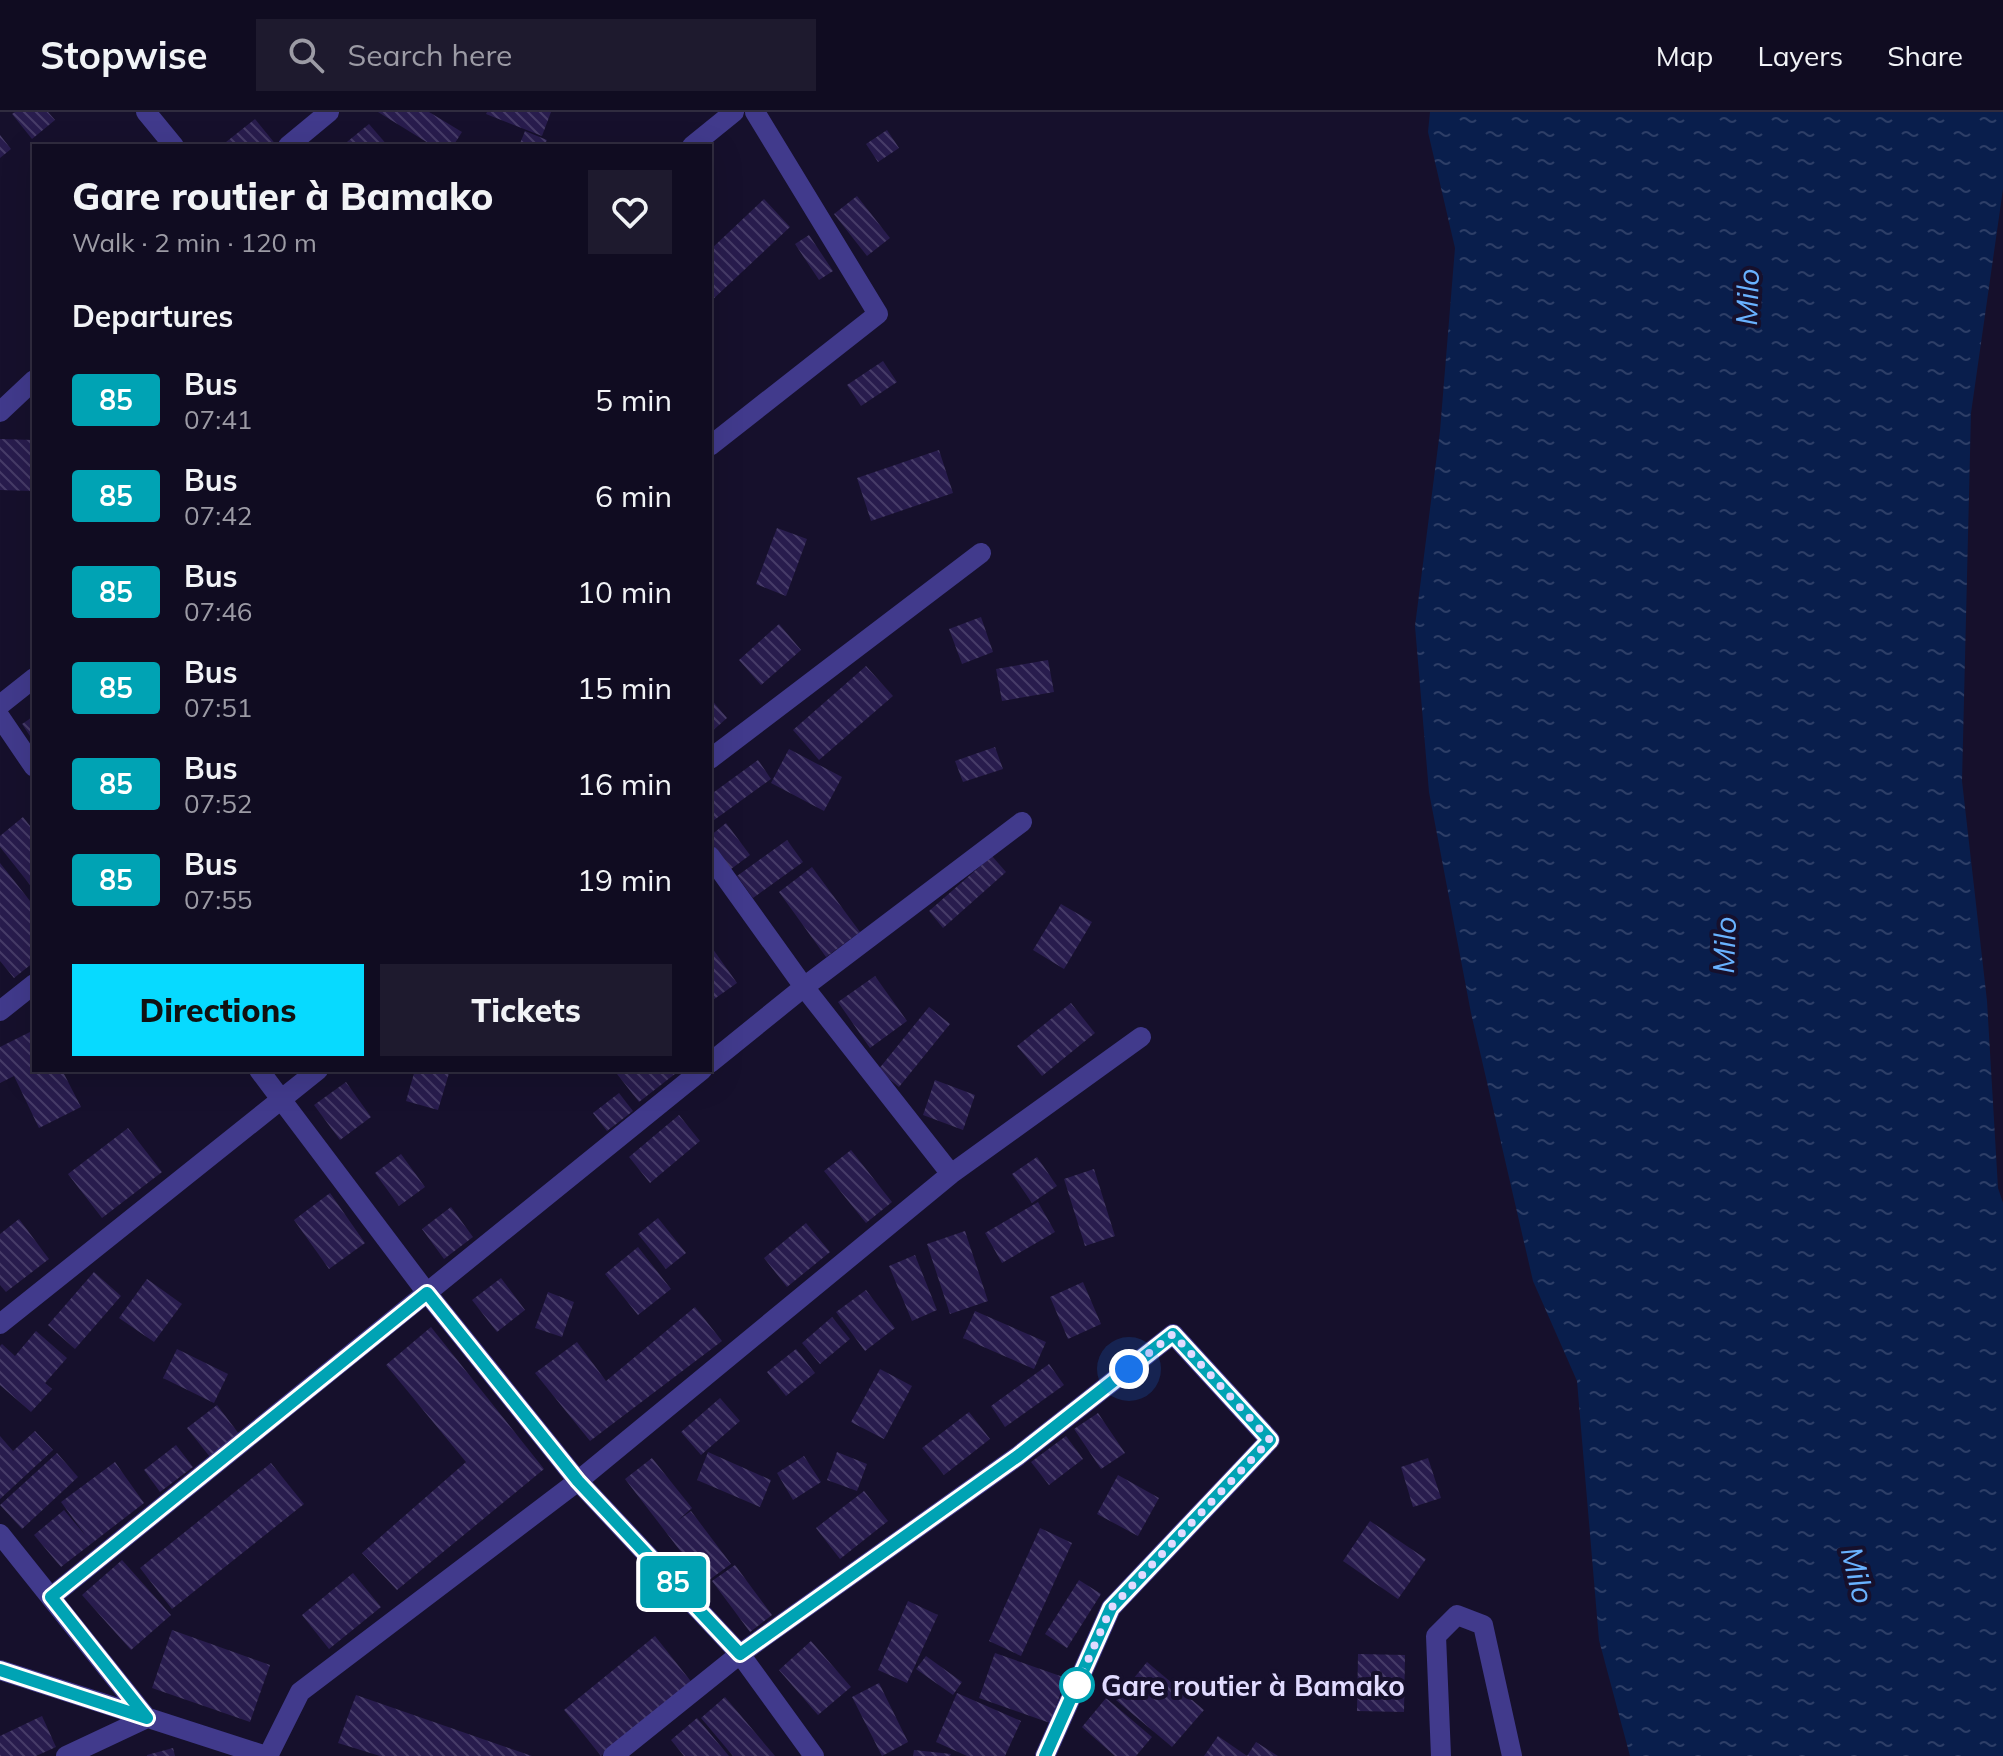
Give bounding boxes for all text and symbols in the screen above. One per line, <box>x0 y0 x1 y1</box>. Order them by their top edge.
search box <box>256 19 816 91</box>
text: Stopwise <box>40 31 208 79</box>
icon: search <box>284 33 328 77</box>
text: Search here <box>348 36 512 74</box>
text: Map <box>1656 38 1713 73</box>
text: Layers <box>1757 38 1843 73</box>
text: Share <box>1887 38 1963 73</box>
button: heart <box>588 170 672 254</box>
text: Gare routier à Bamako <box>72 172 494 220</box>
text: Walk · 2 min · 120 m <box>72 226 317 259</box>
water label: Milo <box>1727 268 1767 326</box>
text: Departures <box>72 297 233 335</box>
text: Bus <box>184 365 238 403</box>
text: 5 min <box>595 381 672 419</box>
text: 85 <box>99 382 133 417</box>
text: 07:41 <box>184 403 252 436</box>
text: Bus <box>184 461 238 499</box>
text: 6 min <box>595 477 672 515</box>
text: 85 <box>99 478 133 513</box>
text: 07:42 <box>184 499 252 532</box>
text: Bus <box>184 557 238 595</box>
text: 10 min <box>577 573 672 611</box>
text: 85 <box>99 574 133 609</box>
text: 07:46 <box>184 595 252 628</box>
text: Bus <box>184 653 238 691</box>
text: 15 min <box>577 669 672 707</box>
text: 85 <box>99 670 133 705</box>
text: 07:51 <box>184 691 252 724</box>
text: Bus <box>184 749 238 787</box>
text: 16 min <box>577 765 672 803</box>
text: 85 <box>99 766 133 801</box>
text: 07:52 <box>184 787 252 820</box>
text: Bus <box>184 845 238 883</box>
text: 19 min <box>577 861 672 899</box>
text: 85 <box>99 862 133 897</box>
text: 07:55 <box>184 883 252 916</box>
water label: Milo <box>1704 916 1744 974</box>
button: Directions <box>72 964 364 1056</box>
button: Tickets <box>380 964 672 1056</box>
your location <box>1109 1349 1149 1389</box>
water label: Milo <box>1833 1543 1883 1607</box>
line badge: 85 <box>637 1556 709 1608</box>
text: 85 <box>656 1564 690 1599</box>
marker: Gare routier à Bamako <box>1060 1668 1094 1702</box>
place label: Gare routier à Bamako <box>1101 1668 1405 1703</box>

